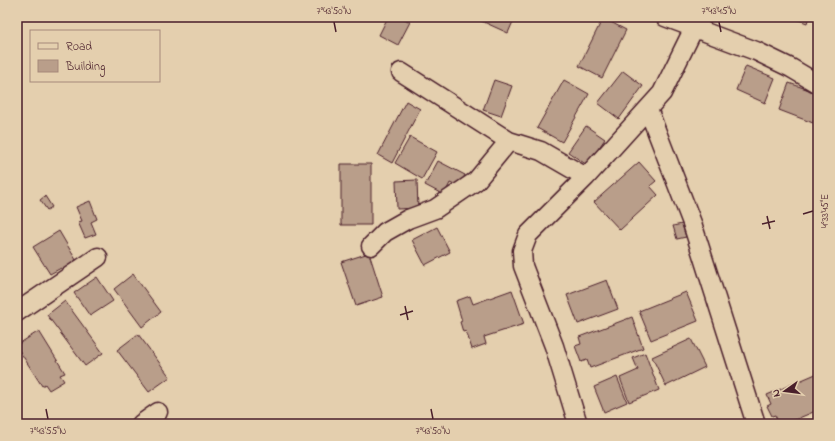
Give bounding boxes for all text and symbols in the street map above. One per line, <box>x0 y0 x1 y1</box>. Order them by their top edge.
text: 7°43'50"N <box>316 4 352 19</box>
text: 7°43'45"N <box>701 4 737 19</box>
legend <box>30 30 160 82</box>
text: Road <box>66 38 92 56</box>
text: Building <box>65 58 105 77</box>
text: 4°33'45"E <box>818 194 833 228</box>
north arrow <box>765 371 805 411</box>
text: N <box>768 388 785 399</box>
text: 7°43'55"N <box>30 424 67 439</box>
text: 7°43'50"N <box>415 424 451 439</box>

